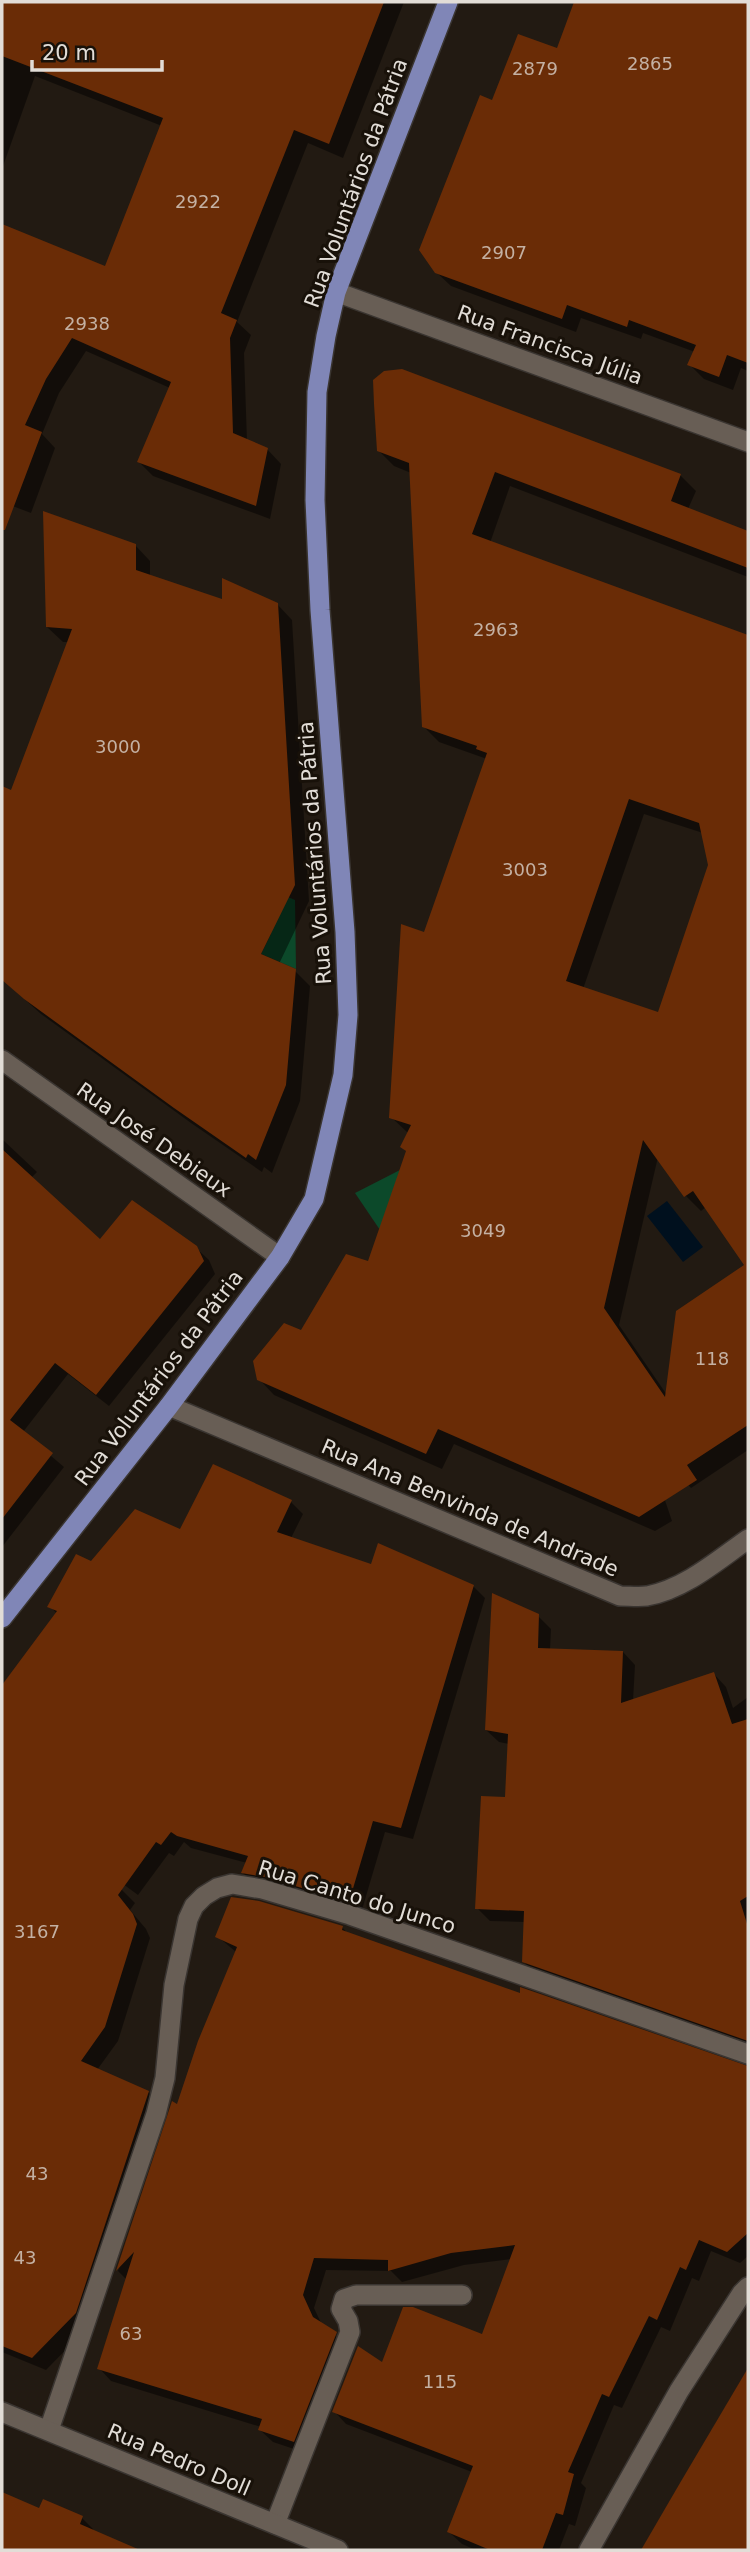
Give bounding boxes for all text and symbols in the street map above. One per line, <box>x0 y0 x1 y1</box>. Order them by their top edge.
scale bar <box>32 28 161 72</box>
text: 20 m <box>42 41 96 65</box>
house number: 2865 <box>627 53 673 74</box>
street label: Rua Voluntários da Pátria <box>300 55 412 311</box>
house number: 2879 <box>512 58 558 79</box>
house number: 2922 <box>175 191 221 212</box>
house number: 2907 <box>481 242 527 263</box>
street label: Rua Francisca Júlia <box>454 300 646 390</box>
house number: 2938 <box>64 313 110 334</box>
house number: 2963 <box>473 619 519 640</box>
street label: Rua Voluntários da Pátria <box>294 721 336 985</box>
house number: 3000 <box>95 736 141 757</box>
house number: 3003 <box>502 859 548 880</box>
street label: Rua José Debieux <box>72 1078 236 1202</box>
house number: 3049 <box>460 1220 506 1241</box>
street label: Rua Voluntários da Pátria <box>70 1266 248 1490</box>
house number: 118 <box>695 1348 729 1369</box>
street label: Rua Ana Benvinda de Andrade <box>318 1434 622 1582</box>
street label: Rua Canto do Junco <box>255 1856 459 1938</box>
house number: 3167 <box>14 1921 60 1942</box>
house number: 43 <box>26 2163 48 2184</box>
house number: 43 <box>14 2247 36 2268</box>
house number: 63 <box>120 2323 142 2344</box>
house number: 115 <box>423 2371 457 2392</box>
street label: Rua Pedro Doll <box>104 2419 254 2501</box>

